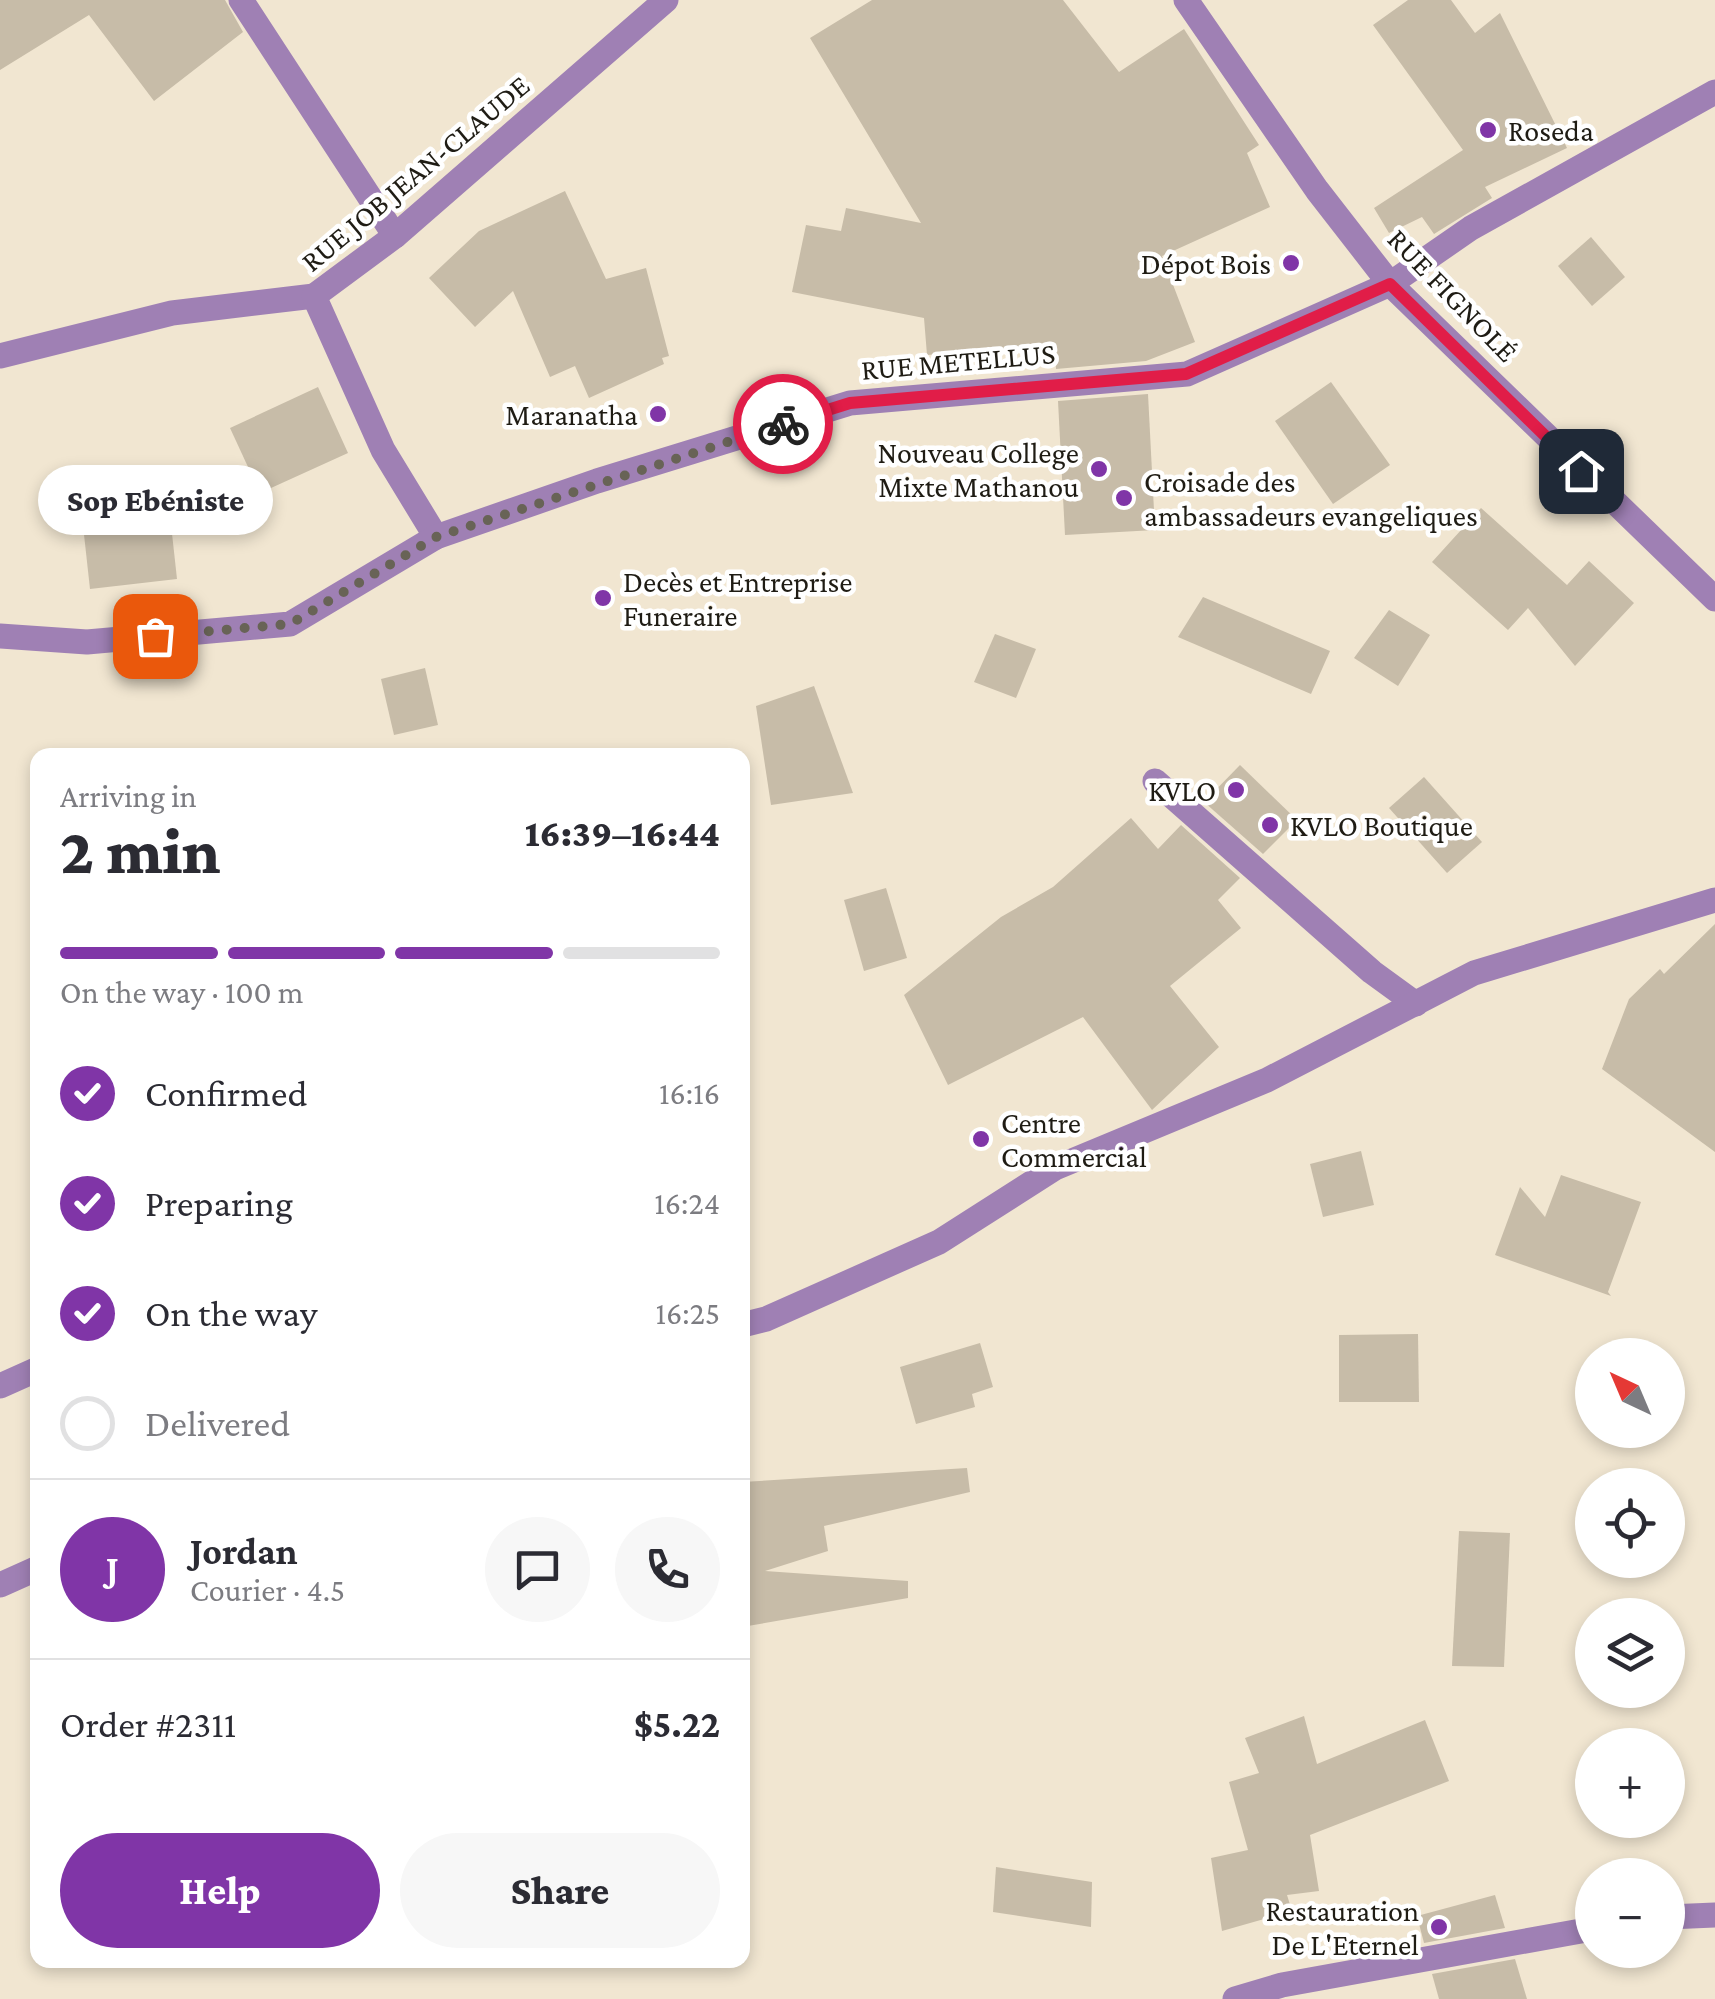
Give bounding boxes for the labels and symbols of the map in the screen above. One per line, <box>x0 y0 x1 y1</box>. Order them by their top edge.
street label: RUE JOB JEAN-CLAUDE <box>294 68 536 278</box>
place label: Roseda <box>1508 114 1594 147</box>
marker: Roseda <box>1477 119 1499 141</box>
street label: RUE FIGNOLÉ <box>1382 222 1524 368</box>
place label: Dépot Bois <box>1141 247 1271 281</box>
marker: Dépot Bois <box>1280 252 1302 274</box>
street label: RUE METELLUS <box>860 336 1056 386</box>
courier <box>733 374 833 474</box>
place label: Maranatha <box>505 398 638 431</box>
marker: Maranatha <box>647 403 669 425</box>
pin <box>1539 429 1624 514</box>
place label: Nouveau College Mixte Mathanou <box>878 436 1079 503</box>
marker: Nouveau College Mixte Mathanou <box>1088 458 1110 480</box>
place label: Croisade des ambassadeurs evangeliques <box>1144 465 1478 533</box>
callout: Sop Ebéniste <box>38 466 272 536</box>
marker: Croisade des ambassadeurs evangeliques <box>1113 487 1135 509</box>
place label: Decès et Entreprise Funeraire <box>623 565 853 632</box>
marker: Decès et Entreprise Funeraire <box>592 587 614 609</box>
pin <box>113 594 198 679</box>
place label: KVLO <box>1148 774 1216 807</box>
marker: KVLO <box>1225 779 1247 801</box>
place label: KVLO Boutique <box>1290 809 1473 843</box>
marker: KVLO Boutique <box>1259 814 1281 836</box>
place label: Centre Commercial <box>1001 1106 1147 1173</box>
marker: Centre Commercial <box>970 1128 992 1150</box>
north arrow <box>1575 1338 1685 1448</box>
place label: Restauration De L'Eternel <box>1265 1894 1419 1961</box>
marker: Restauration De L'Eternel <box>1428 1916 1450 1938</box>

